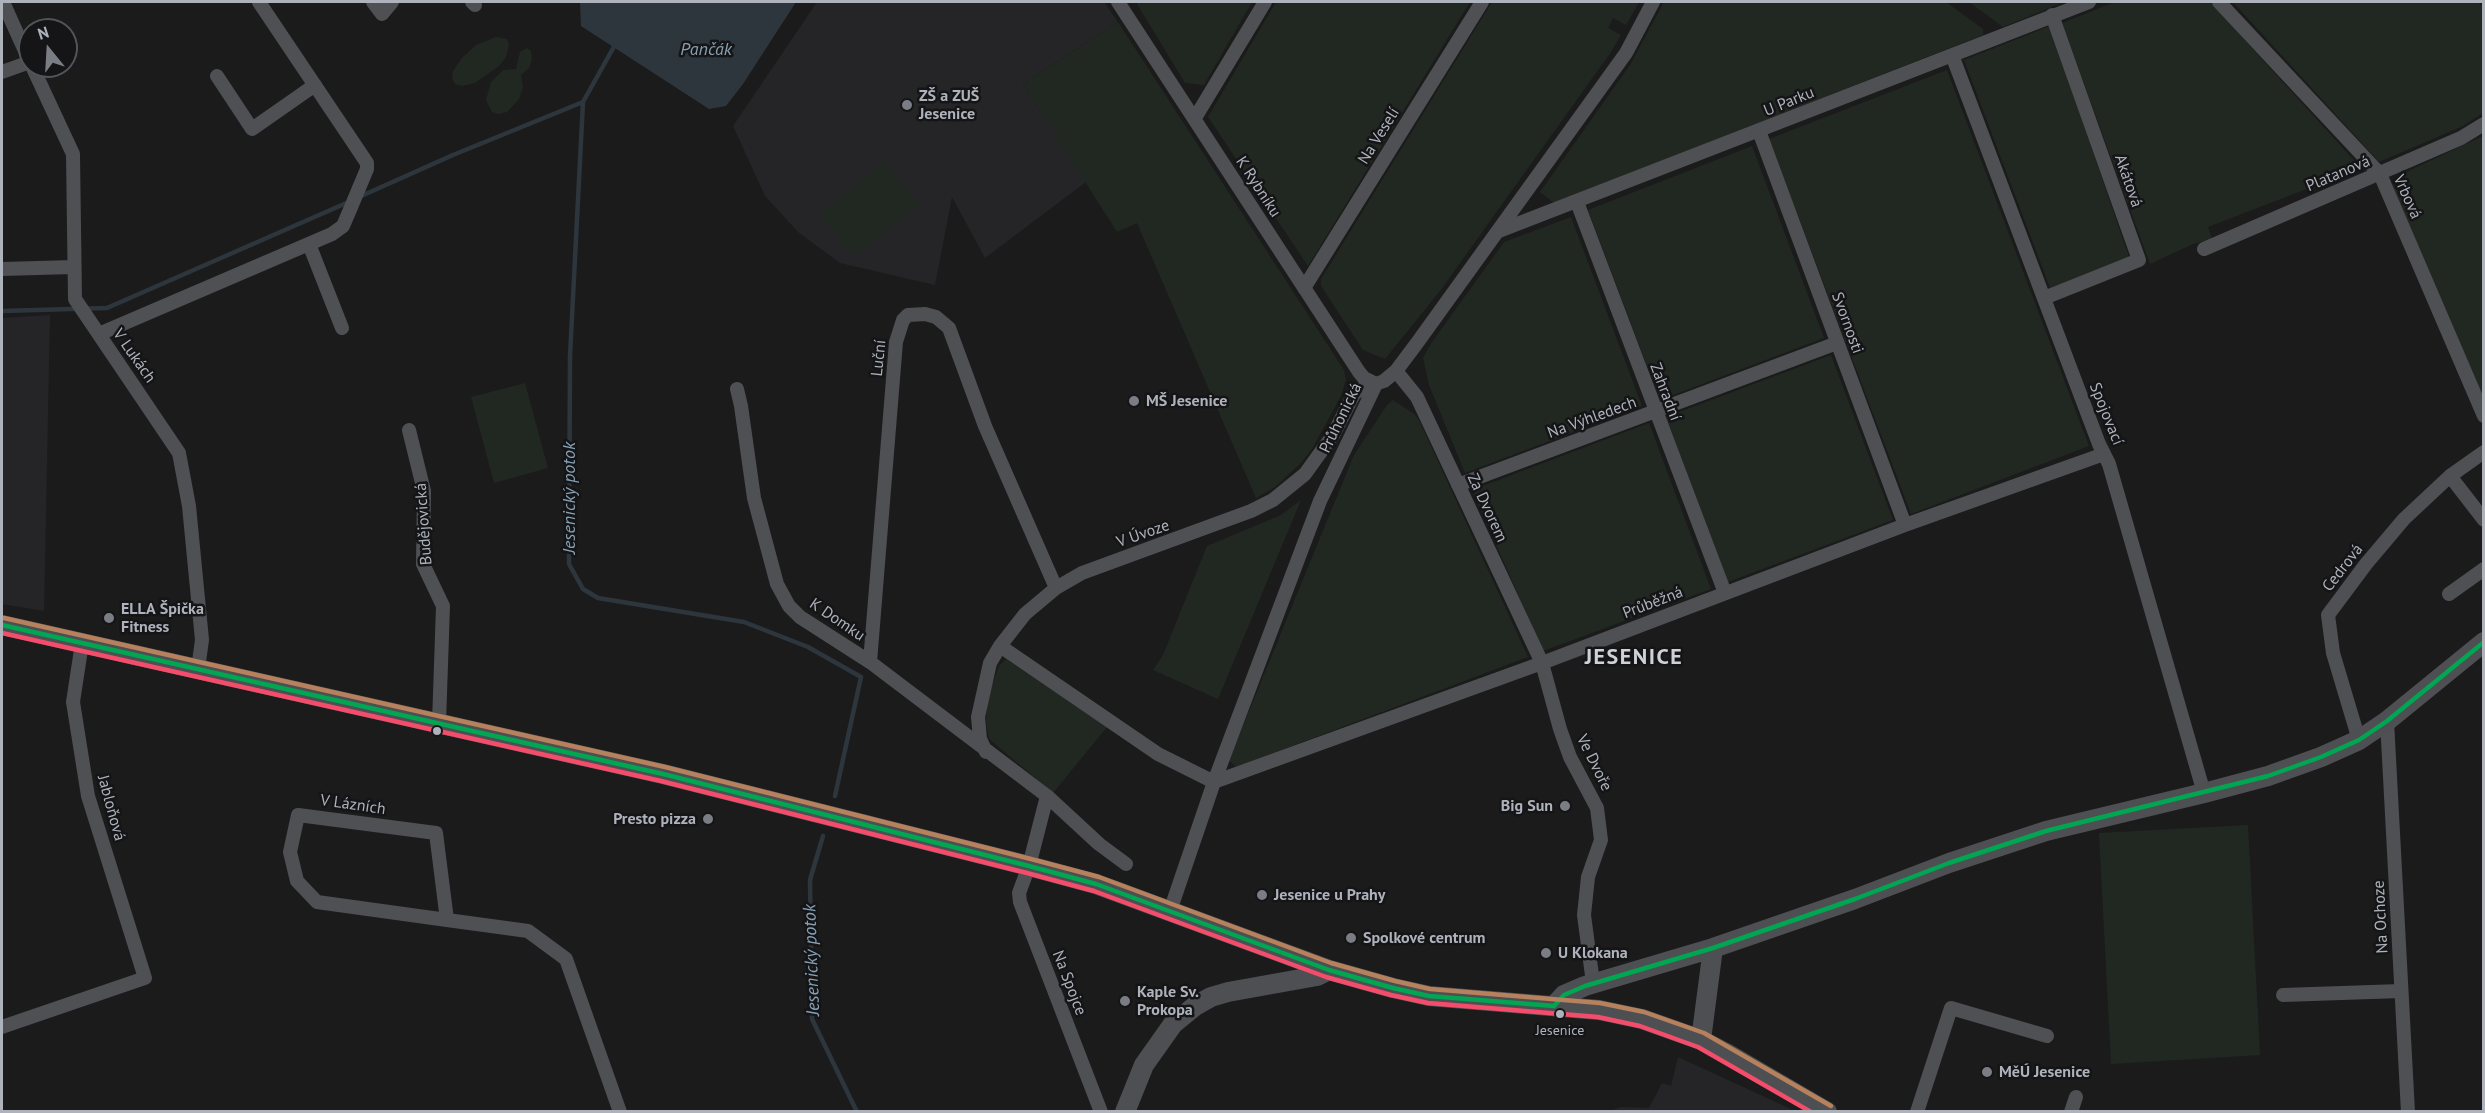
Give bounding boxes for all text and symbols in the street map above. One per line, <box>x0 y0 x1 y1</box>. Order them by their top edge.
north arrow <box>18 18 78 78</box>
text: N <box>35 22 51 44</box>
water label: Pančák <box>680 39 732 61</box>
street label: U Parku <box>1761 83 1817 121</box>
place label: ZŠ a ZUŠ Jesenice <box>919 86 979 124</box>
marker: ZŠ a ZUŠ Jesenice <box>900 98 914 112</box>
street label: Na Veselí <box>1354 104 1404 168</box>
street label: Akátová <box>2110 152 2146 210</box>
street label: Platanová <box>2303 152 2373 196</box>
street label: K Rybníku <box>1231 153 1285 221</box>
street label: Vrbová <box>2389 172 2425 222</box>
street label: Svornosti <box>1827 290 1867 356</box>
street label: V Lukách <box>108 325 160 387</box>
street label: Luční <box>868 339 890 377</box>
street label: Zahradní <box>1645 361 1685 423</box>
street label: Průhonická <box>1316 380 1366 456</box>
street label: Spojovací <box>2085 380 2127 448</box>
place label: MŠ Jesenice <box>1146 391 1227 411</box>
street label: Na Výhledech <box>1545 393 1639 443</box>
marker: MŠ Jesenice <box>1127 394 1141 408</box>
water label: Jesenický potok <box>559 442 581 554</box>
street label: Za Dvorem <box>1463 471 1511 545</box>
street label: Budějovická <box>412 482 436 566</box>
street label: V Úvoze <box>1114 516 1172 552</box>
street label: Cedrová <box>2319 541 2367 595</box>
street label: Průběžná <box>1620 583 1686 623</box>
street label: K Domku <box>806 595 868 645</box>
place label: ELLA Špička Fitness <box>121 599 204 637</box>
marker: ELLA Špička Fitness <box>102 611 116 625</box>
district label: JESENICE <box>1585 645 1683 671</box>
unlabelled marker <box>431 725 443 737</box>
street label: Ve Dvoře <box>1572 732 1616 794</box>
street label: Jabloňová <box>93 773 129 843</box>
street label: V Lázních <box>319 791 387 819</box>
place label: Big Sun <box>1501 796 1553 816</box>
marker: Big Sun <box>1558 799 1572 813</box>
place label: Presto pizza <box>613 809 696 829</box>
marker: Presto pizza <box>701 812 715 826</box>
street label: Na Ochoze <box>2369 880 2393 954</box>
place label: Jesenice u Prahy <box>1274 885 1385 905</box>
marker: Jesenice u Prahy <box>1255 888 1269 902</box>
water label: Jesenický potok <box>799 904 825 1016</box>
place label: Spolkové centrum <box>1363 928 1485 948</box>
marker: Spolkové centrum <box>1344 931 1358 945</box>
place label: U Klokana <box>1558 943 1628 963</box>
marker: U Klokana <box>1539 946 1553 960</box>
street label: Na Spojce <box>1048 948 1090 1018</box>
place label: Kaple Sv. Prokopa <box>1137 982 1199 1020</box>
marker: Kaple Sv. Prokopa <box>1118 994 1132 1008</box>
marker: Jesenice <box>1554 1008 1566 1020</box>
place label: Jesenice <box>1536 1023 1584 1039</box>
place label: MěÚ Jesenice <box>1999 1062 2090 1082</box>
marker: MěÚ Jesenice <box>1980 1065 1994 1079</box>

